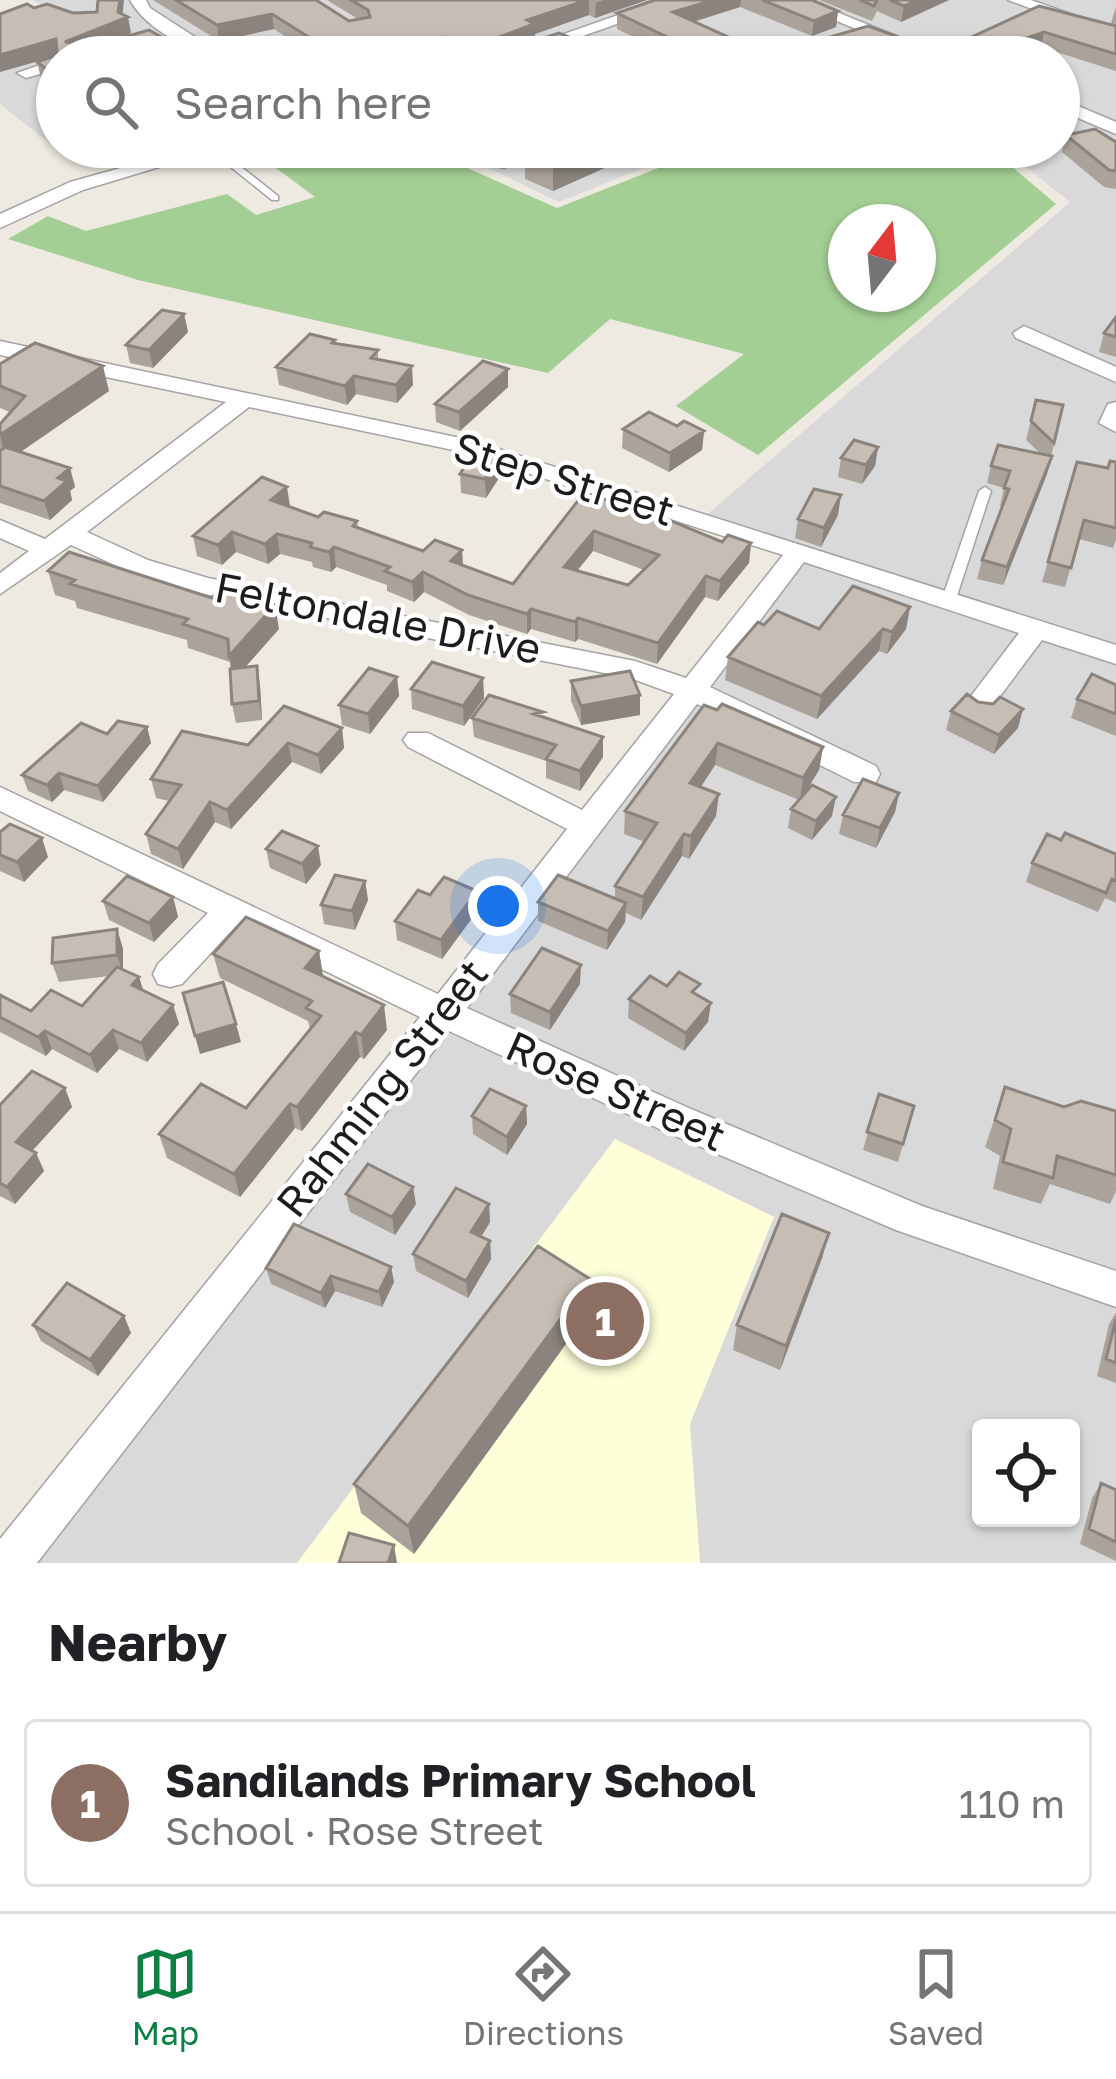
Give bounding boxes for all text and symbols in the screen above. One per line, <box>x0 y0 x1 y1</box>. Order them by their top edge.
search box <box>36 36 1080 168</box>
icon: search <box>78 69 144 135</box>
text: Search here <box>174 75 432 129</box>
north arrow <box>828 204 936 312</box>
street label: Step Street <box>448 421 681 535</box>
street label: Feltondale Drive <box>211 561 545 673</box>
your location <box>468 876 528 936</box>
street label: Rahming Street <box>265 949 497 1226</box>
street label: Rose Street <box>499 1020 734 1161</box>
pin: 1 <box>566 1276 644 1366</box>
map controls <box>972 1419 1080 1527</box>
button: locate <box>972 1419 1080 1527</box>
text: Nearby <box>48 1611 227 1672</box>
text: Sandilands Primary School <box>165 1753 756 1807</box>
text: 1 <box>80 1780 100 1827</box>
text: 110 m <box>959 1780 1065 1827</box>
text: School · Rose Street <box>165 1807 544 1854</box>
tab: Map <box>132 1941 199 2052</box>
tab: Directions <box>463 1941 624 2052</box>
tab: Saved <box>888 1941 984 2052</box>

